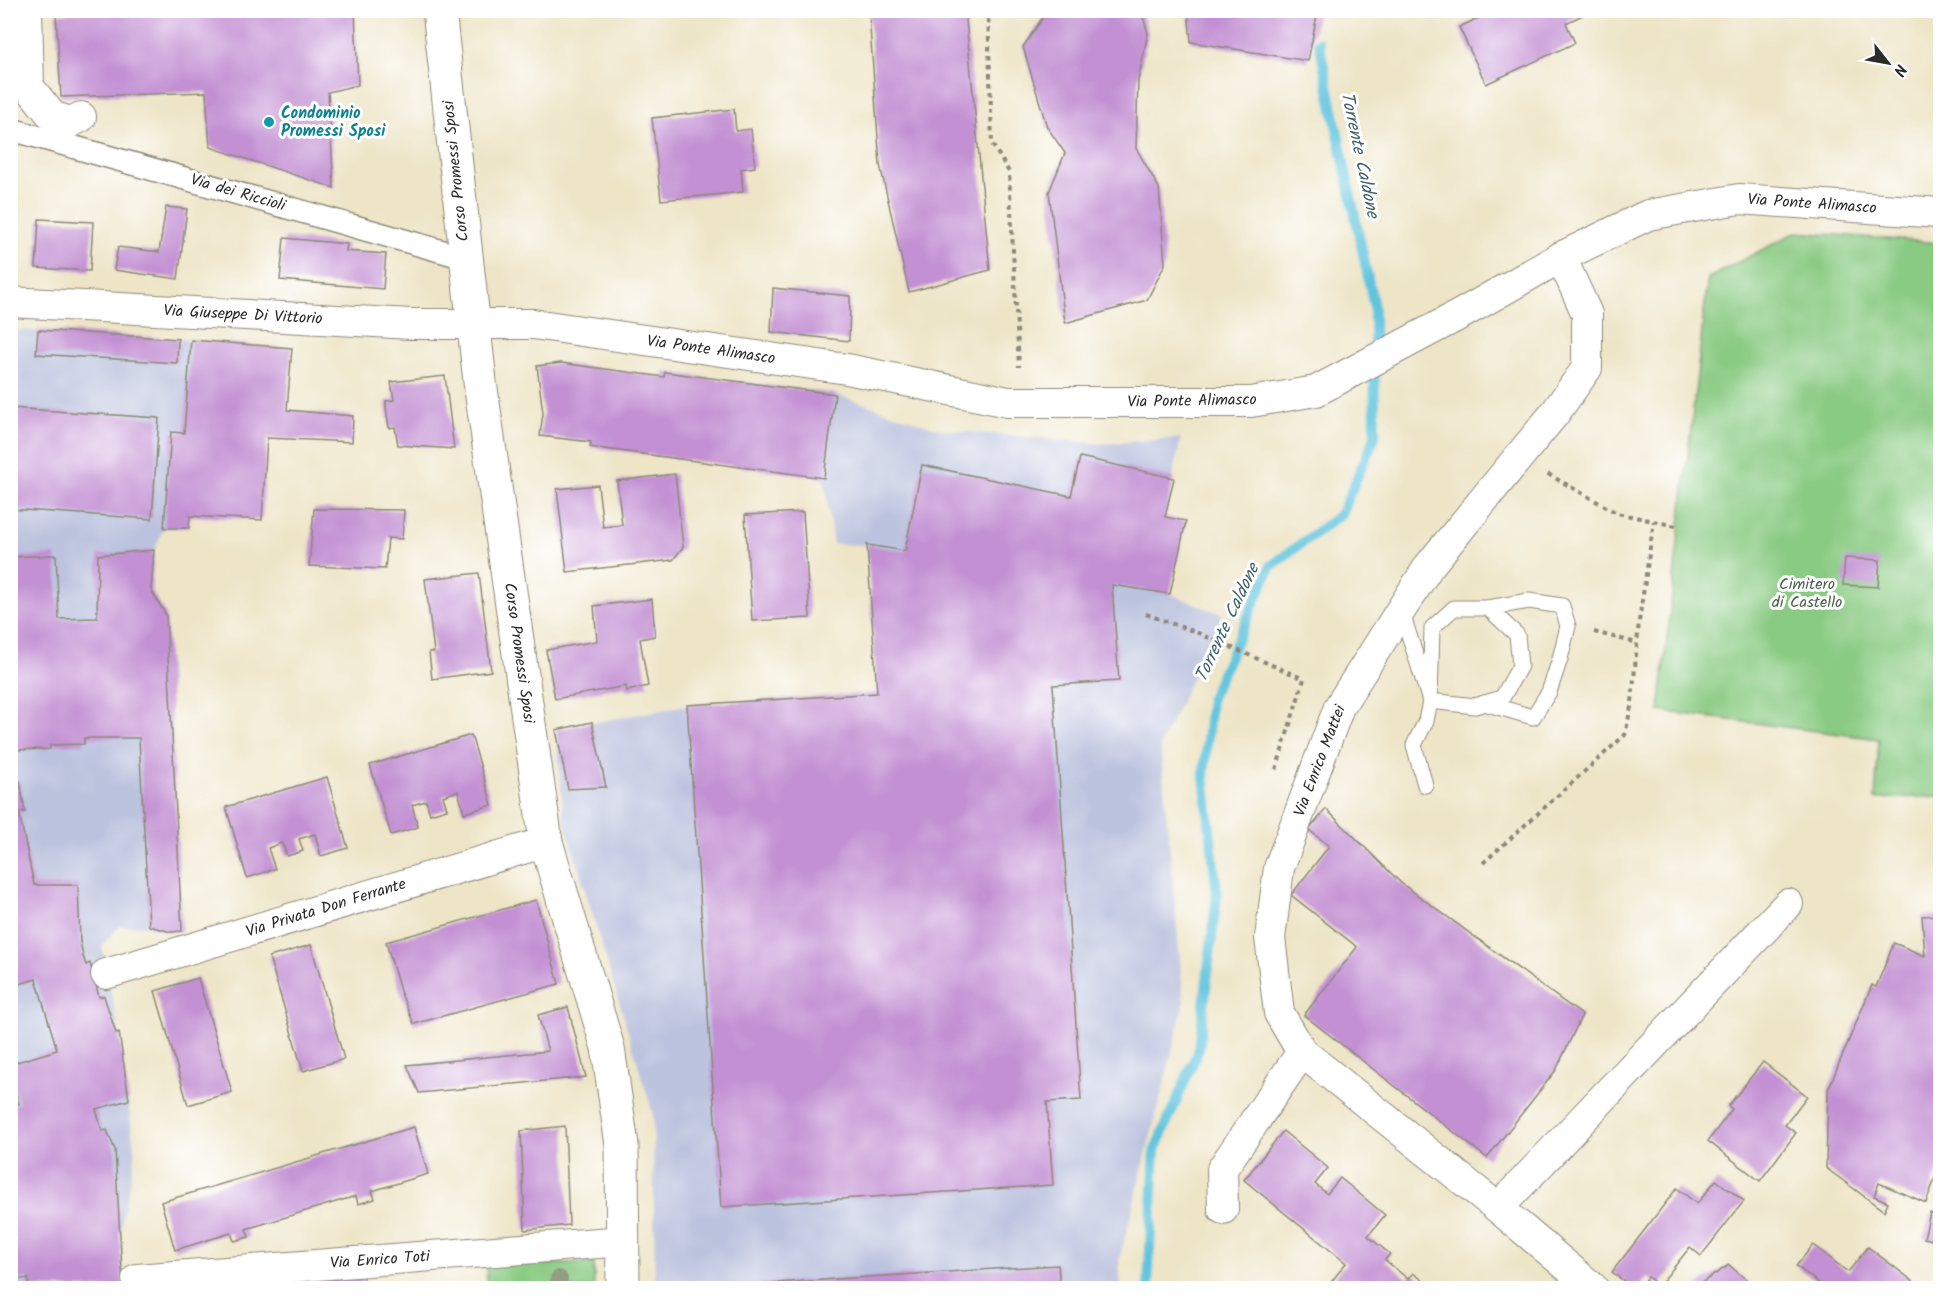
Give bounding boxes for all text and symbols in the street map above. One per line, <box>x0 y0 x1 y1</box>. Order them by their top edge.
north arrow <box>1858 33 1918 93</box>
text: N <box>1886 59 1913 81</box>
water label: Torrente Caldone <box>1331 89 1387 223</box>
street label: Corso Promessi Sposi <box>436 98 476 243</box>
place label: Condominio Promessi Sposi <box>281 101 386 144</box>
marker: Condominio Promessi Sposi <box>262 115 276 129</box>
street label: Via dei Riccioli <box>188 168 290 219</box>
street label: Via Ponte Alimasco <box>1747 187 1877 221</box>
street label: Via Giuseppe Di Vittorio <box>163 298 323 332</box>
street label: Via Ponte Alimasco <box>645 329 777 371</box>
street label: Via Ponte Alimasco <box>1127 387 1257 415</box>
water label: Torrente Caldone <box>1188 557 1269 687</box>
park label: Cimitero di Castello <box>1772 572 1842 615</box>
street label: Corso Promessi Sposi <box>497 581 541 726</box>
street label: Via Enrico Mattei <box>1287 701 1353 820</box>
street label: Via Privata Don Ferrante <box>243 872 409 944</box>
street label: Via Enrico Toti <box>329 1244 432 1276</box>

